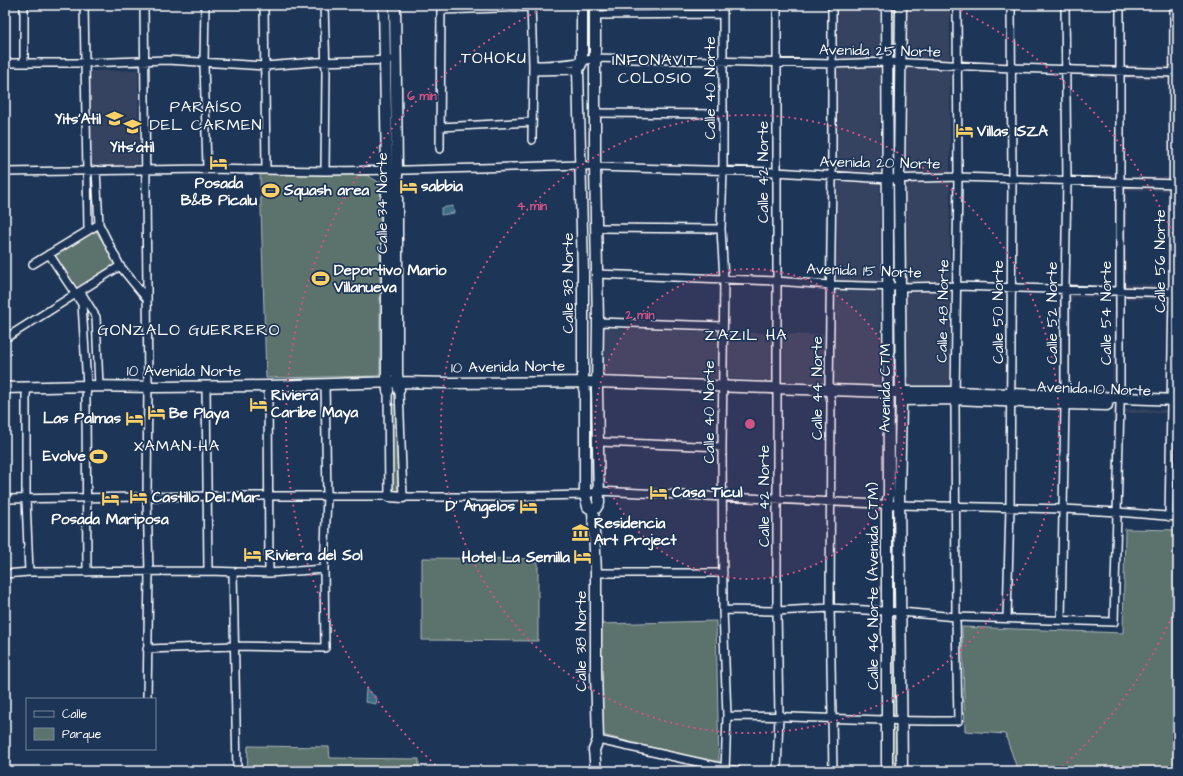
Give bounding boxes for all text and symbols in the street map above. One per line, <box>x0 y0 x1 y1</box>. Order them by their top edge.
street label: Calle 40 Norte <box>700 36 721 140</box>
street label: Avenida 25 Norte <box>819 39 941 63</box>
district label: TOHOKU <box>461 47 527 69</box>
district label: INFONAVIT COLOSIO <box>612 49 698 89</box>
text: 6 min <box>407 88 437 105</box>
district label: PARAÍSO DEL CARMEN <box>149 96 263 136</box>
place label: Yits'Atil <box>54 109 102 130</box>
school or university icon: Yits'Atil <box>104 109 124 129</box>
school or university icon: Yits'atil <box>122 116 142 136</box>
street label: Calle 42 Norte <box>753 121 774 223</box>
hotel icon: Villas ISZA <box>954 121 974 141</box>
place label: Villas ISZA <box>976 121 1048 142</box>
place label: Yits'atil <box>110 137 155 158</box>
street label: Avenida 20 Norte <box>819 151 941 175</box>
hotel icon: Posada B&B Picalu <box>209 152 229 172</box>
street label: Calle 34 Norte <box>372 152 393 254</box>
place label: Posada B&B Picalu <box>181 173 258 211</box>
hotel icon: sabbia <box>398 176 418 196</box>
place label: sabbia <box>421 176 463 197</box>
sports icon: Squash area <box>261 180 281 200</box>
place label: Squash area <box>283 180 370 201</box>
text: 4 min <box>517 198 547 215</box>
street label: Calle 56 Norte <box>1150 209 1171 313</box>
street label: Calle 38 Norte <box>558 233 579 333</box>
street label: Avenida 15 Norte <box>806 258 922 284</box>
street label: Calle 48 Norte <box>932 259 954 363</box>
place label: Deportivo Mario Villanueva <box>333 260 447 298</box>
street label: Calle 50 Norte <box>988 260 1009 364</box>
street label: Calle 54 Norte <box>1096 261 1117 365</box>
street label: Calle 52 Norte <box>1042 262 1063 364</box>
sports icon: Deportivo Mario Villanueva <box>311 269 331 289</box>
text: 2 min <box>625 307 654 324</box>
district label: GONZALO GUERRERO <box>98 319 280 341</box>
district label: ZAZIL HA <box>704 324 788 346</box>
street label: Calle 44 Norte <box>807 336 828 440</box>
street label: Avenida CTM <box>875 344 896 432</box>
street label: 10 Avenida Norte <box>451 356 565 378</box>
street label: Calle 40 Norte <box>699 360 720 464</box>
street label: 10 Avenida Norte <box>127 361 241 382</box>
street label: Avenida 10 Norte <box>1037 377 1151 401</box>
place label: Riviera Caribe Maya <box>271 385 359 424</box>
hotel icon: Riviera Caribe Maya <box>248 394 268 414</box>
hotel icon: Be Playa <box>146 403 166 423</box>
place label: Be Playa <box>169 403 230 425</box>
place label: Las Palmas <box>43 408 121 429</box>
hotel icon: Las Palmas <box>124 408 144 428</box>
centre of rings <box>743 417 757 431</box>
district label: XAMAN-HA <box>134 435 220 457</box>
street label: Calle 42 Norte <box>754 445 775 547</box>
place label: Evolve <box>43 446 86 467</box>
sports icon: Evolve <box>89 446 109 466</box>
hotel icon: Casa Ticul <box>649 482 669 502</box>
place label: Casa Ticul <box>672 482 743 503</box>
street label: Calle 46 Norte (Avenida CTM) <box>863 482 884 690</box>
hotel icon: Castillo Del Mar <box>129 487 149 507</box>
place label: Castillo Del Mar <box>152 487 261 508</box>
hotel icon: Posada Mariposa <box>100 488 120 508</box>
place label: D' Angelos <box>446 496 515 519</box>
hotel icon: D' Angelos <box>518 496 538 516</box>
place label: Posada Mariposa <box>51 509 169 530</box>
place label: Residencia Art Project <box>594 513 678 551</box>
museum icon: Residencia Art Project <box>571 522 591 542</box>
hotel icon: Riviera del Sol <box>242 545 262 565</box>
place label: Riviera del Sol <box>265 545 363 566</box>
place label: Hotel La Semilla <box>462 547 570 568</box>
hotel icon: Hotel La Semilla <box>573 547 593 567</box>
street label: Calle 38 Norte <box>571 591 592 691</box>
legend <box>26 698 156 750</box>
text: Calle <box>62 706 87 723</box>
text: Parque <box>62 726 102 743</box>

